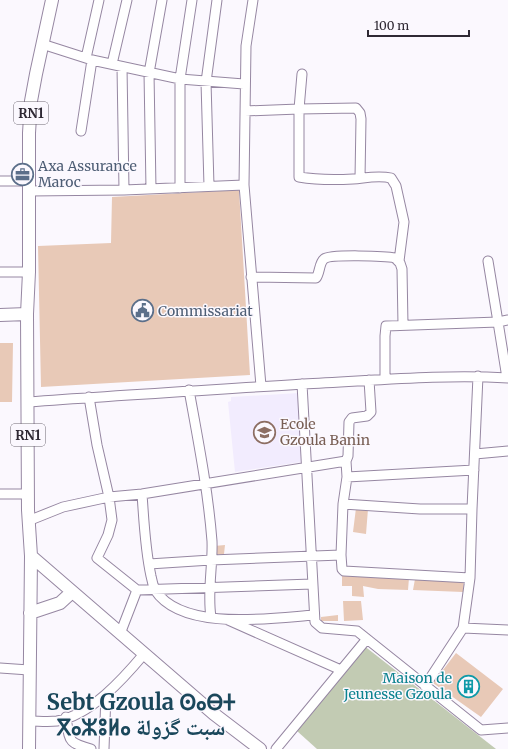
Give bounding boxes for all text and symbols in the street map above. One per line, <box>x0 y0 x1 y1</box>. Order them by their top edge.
scale bar <box>368 12 469 38</box>
text: 100 m <box>374 18 409 33</box>
road number: RN1 <box>14 102 48 124</box>
place label: Axa Assurance Maroc <box>37 157 137 191</box>
office icon: Axa Assurance Maroc <box>9 161 35 187</box>
public building icon: Commissariat <box>130 298 156 324</box>
place label: Commissariat <box>158 302 253 320</box>
place label: Ecole Gzoula Banin <box>280 415 370 449</box>
school or university icon: Ecole Gzoula Banin <box>252 419 278 445</box>
road number: RN1 <box>11 424 45 446</box>
place label: Maison de Jeunesse Gzoula <box>343 669 452 703</box>
building icon: Maison de Jeunesse Gzoula <box>455 673 481 699</box>
district label: Sebt Gzoula ⵙⴰⴱⵜ ⴳⴰⵣⵓⵍⴰ سبت گزولة <box>47 688 235 741</box>

